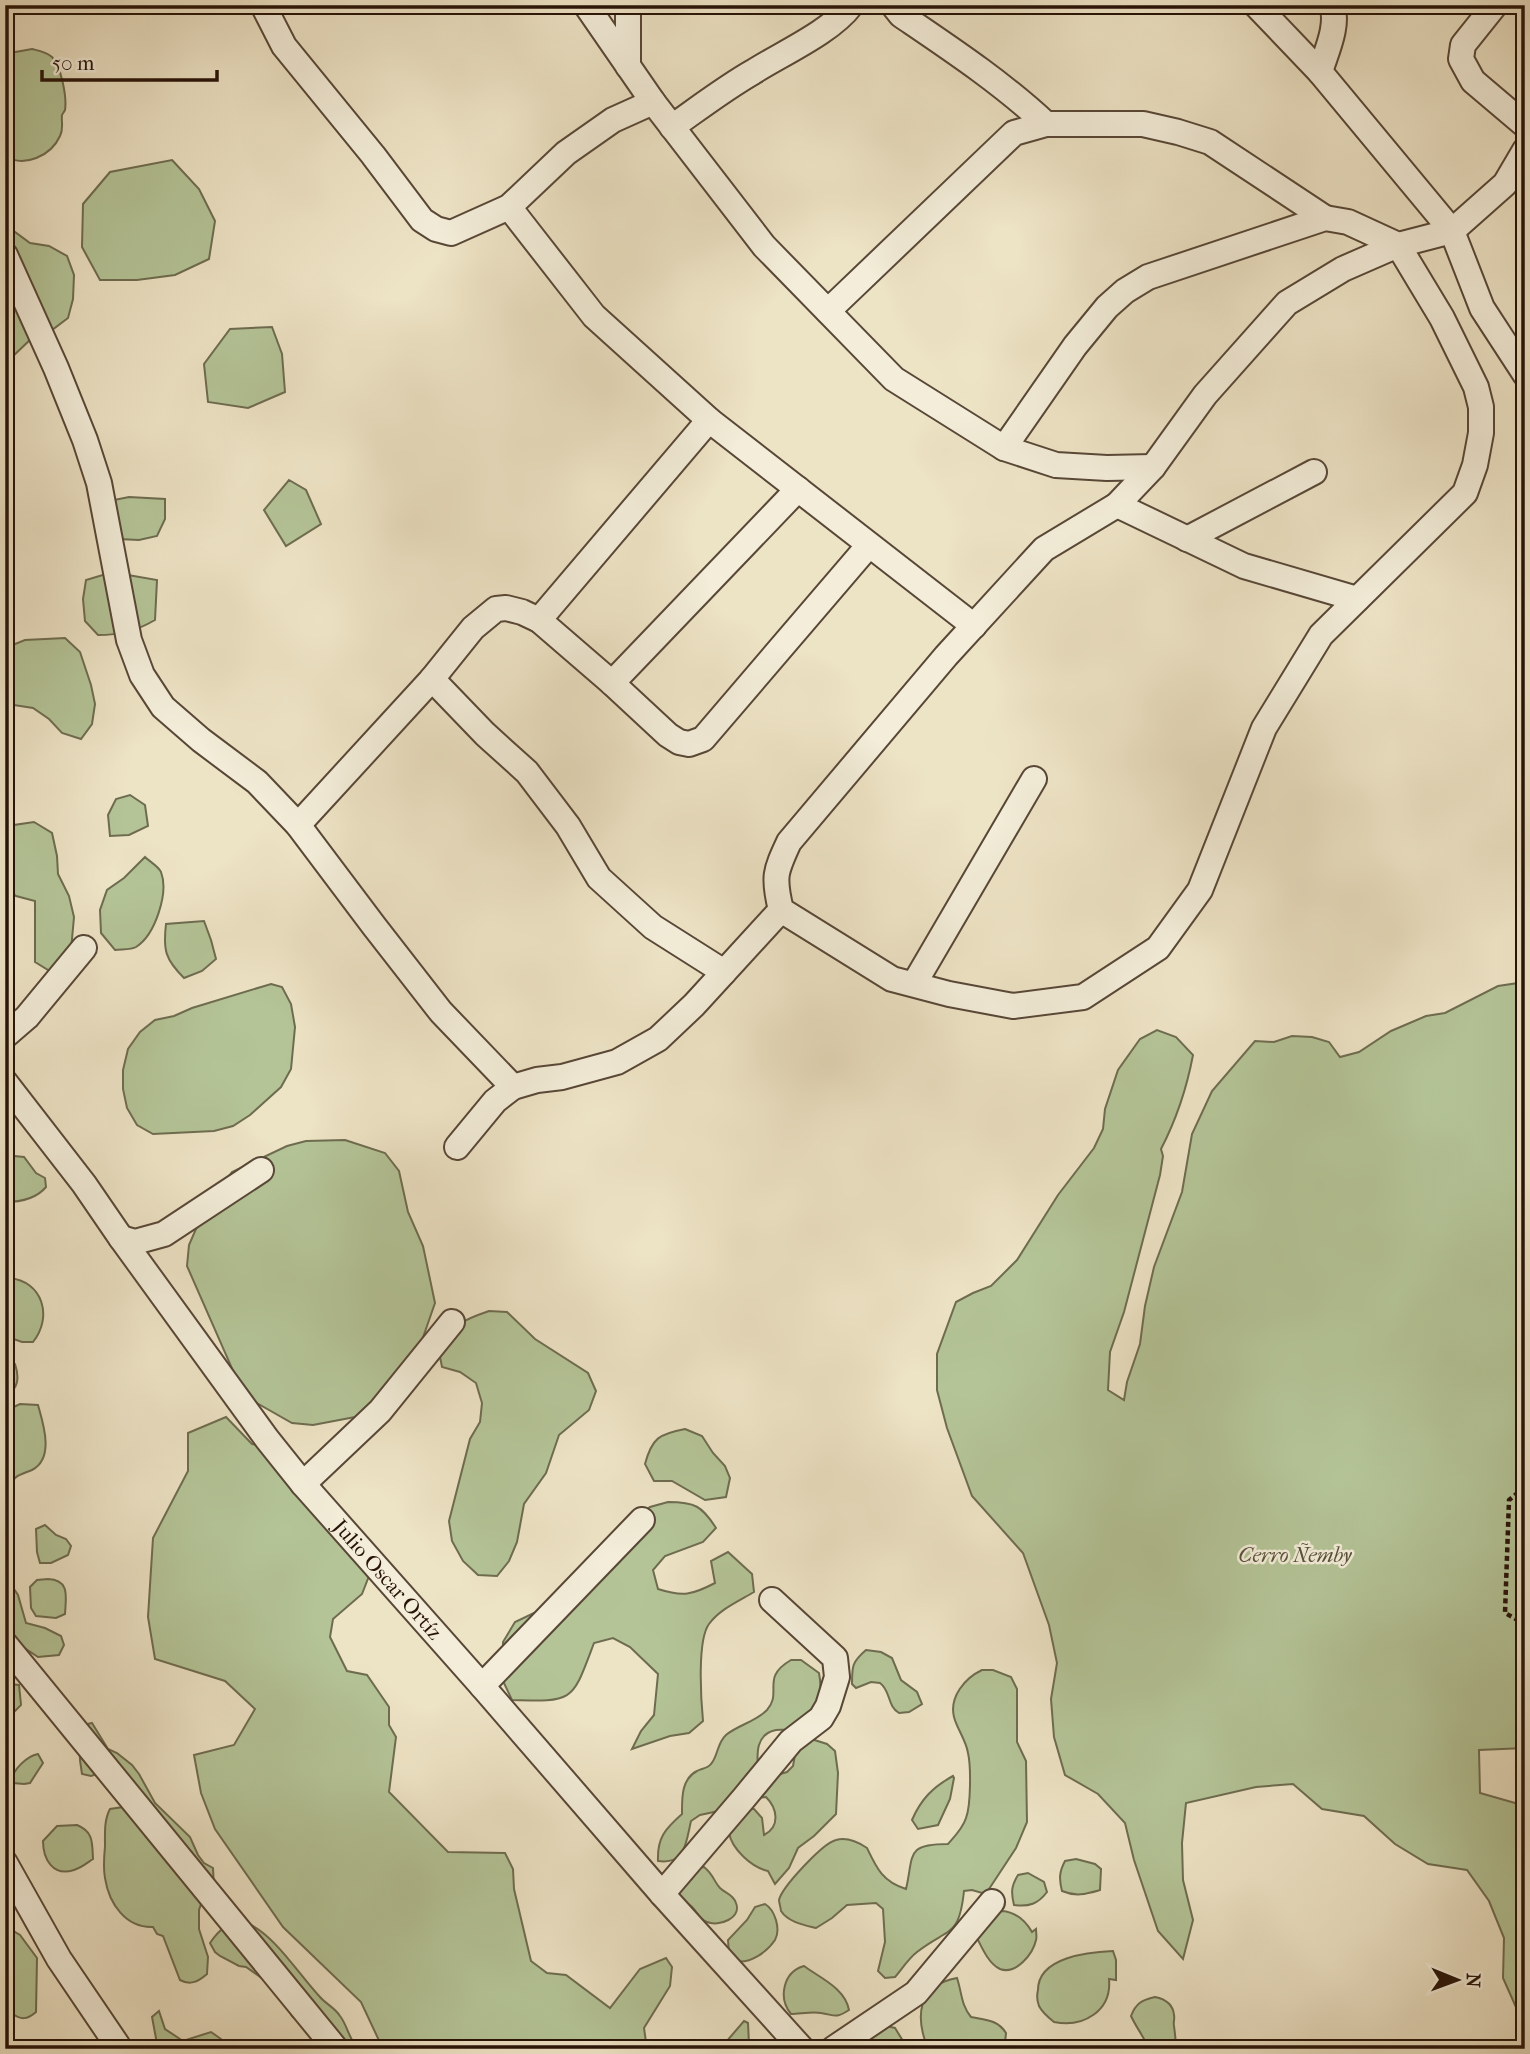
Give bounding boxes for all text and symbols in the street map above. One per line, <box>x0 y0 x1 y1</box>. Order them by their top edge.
scale bar <box>42 38 217 82</box>
text: 50 m <box>52 51 95 75</box>
street label: Julio Oscar Ortíz <box>327 1513 447 1644</box>
park label: Cerro Ñemby <box>1238 1543 1353 1567</box>
north arrow <box>1422 1946 1492 2016</box>
text: N <box>1462 1973 1484 1988</box>

